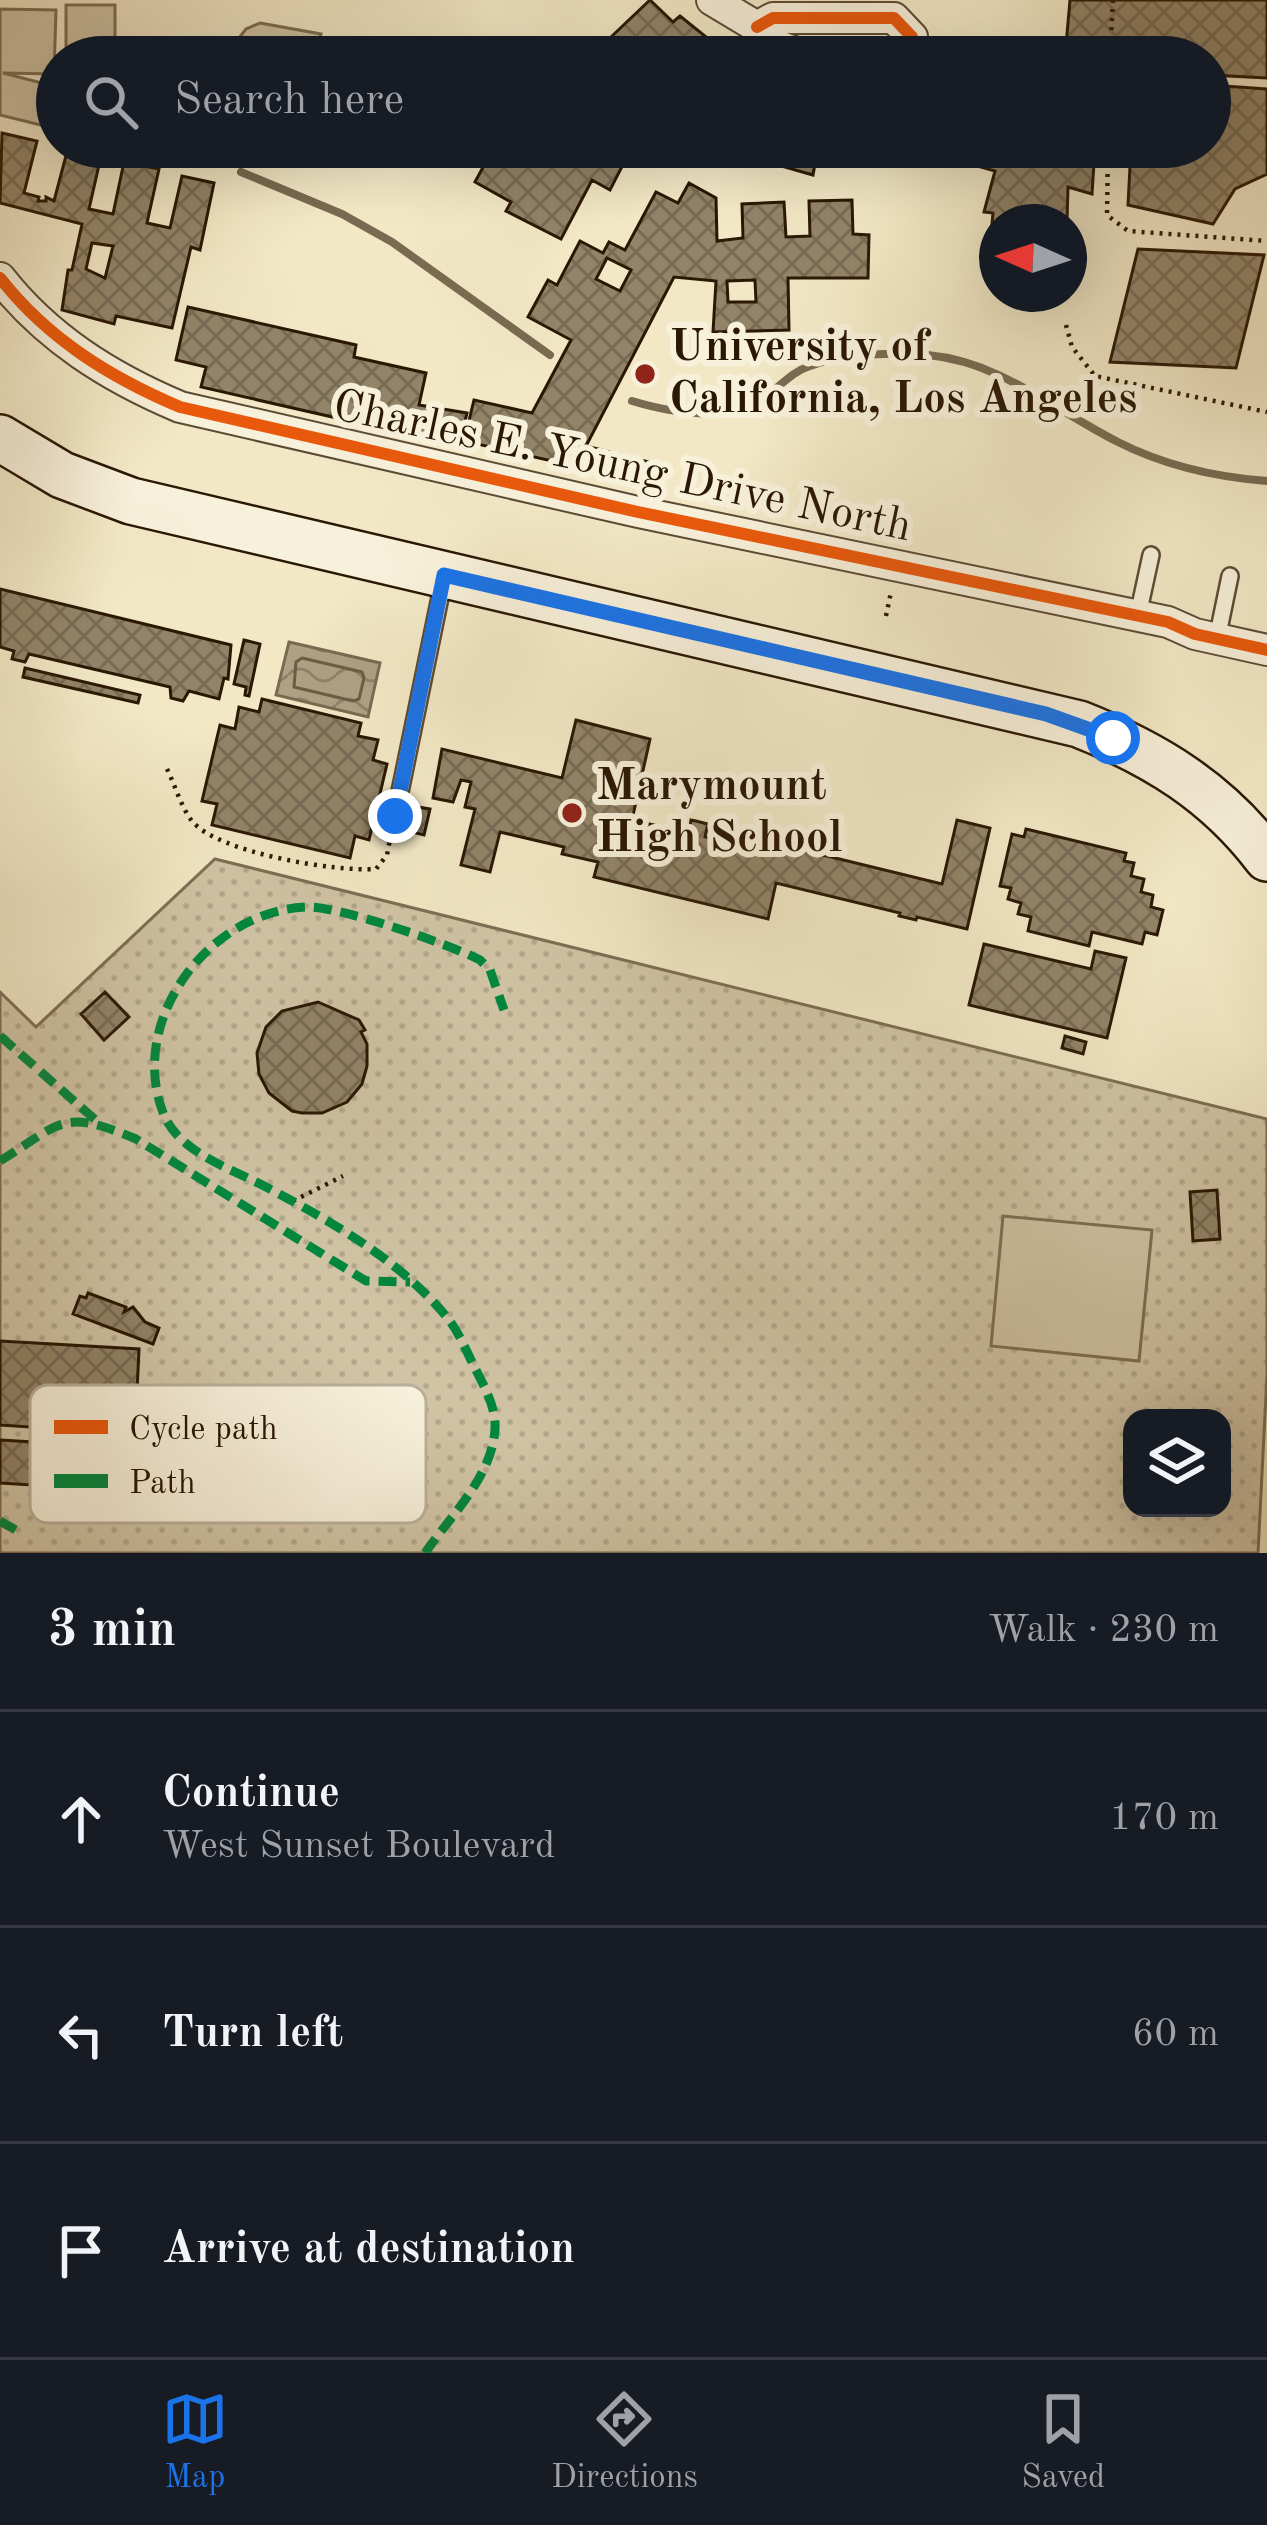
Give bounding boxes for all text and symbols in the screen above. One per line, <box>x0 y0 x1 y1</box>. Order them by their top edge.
search box <box>36 36 1231 168</box>
icon: search <box>78 69 144 135</box>
text: Search here <box>174 79 404 124</box>
north arrow <box>979 204 1087 312</box>
place label: University of California, Los Angeles <box>669 326 1137 423</box>
marker: University of California, Los Angeles <box>632 361 658 387</box>
street label: Charles E. Young Drive North <box>329 385 915 551</box>
route start <box>1086 711 1140 765</box>
place label: Marymount High School <box>596 765 843 862</box>
route end <box>368 789 422 843</box>
marker: Marymount High School <box>559 800 585 826</box>
legend <box>30 1385 426 1523</box>
map controls <box>1123 1409 1231 1517</box>
button: layers <box>1123 1409 1231 1517</box>
text: Cycle path <box>129 1414 278 1447</box>
text: Path <box>129 1468 196 1501</box>
text: 3 min <box>48 1606 176 1657</box>
text: Walk · 230 m <box>988 1611 1219 1650</box>
text: Continue <box>162 1772 340 1817</box>
icon: ahead <box>48 1786 114 1852</box>
text: 170 m <box>1109 1799 1219 1838</box>
text: West Sunset Boulevard <box>162 1827 555 1866</box>
icon: left <box>48 2002 114 2068</box>
text: Turn left <box>162 2012 343 2057</box>
text: 60 m <box>1132 2015 1219 2054</box>
icon: arrive <box>48 2218 114 2284</box>
text: Arrive at destination <box>162 2228 575 2273</box>
tab: Map <box>162 2386 228 2499</box>
tab: Directions <box>551 2386 698 2499</box>
tab: Saved <box>1021 2386 1105 2499</box>

